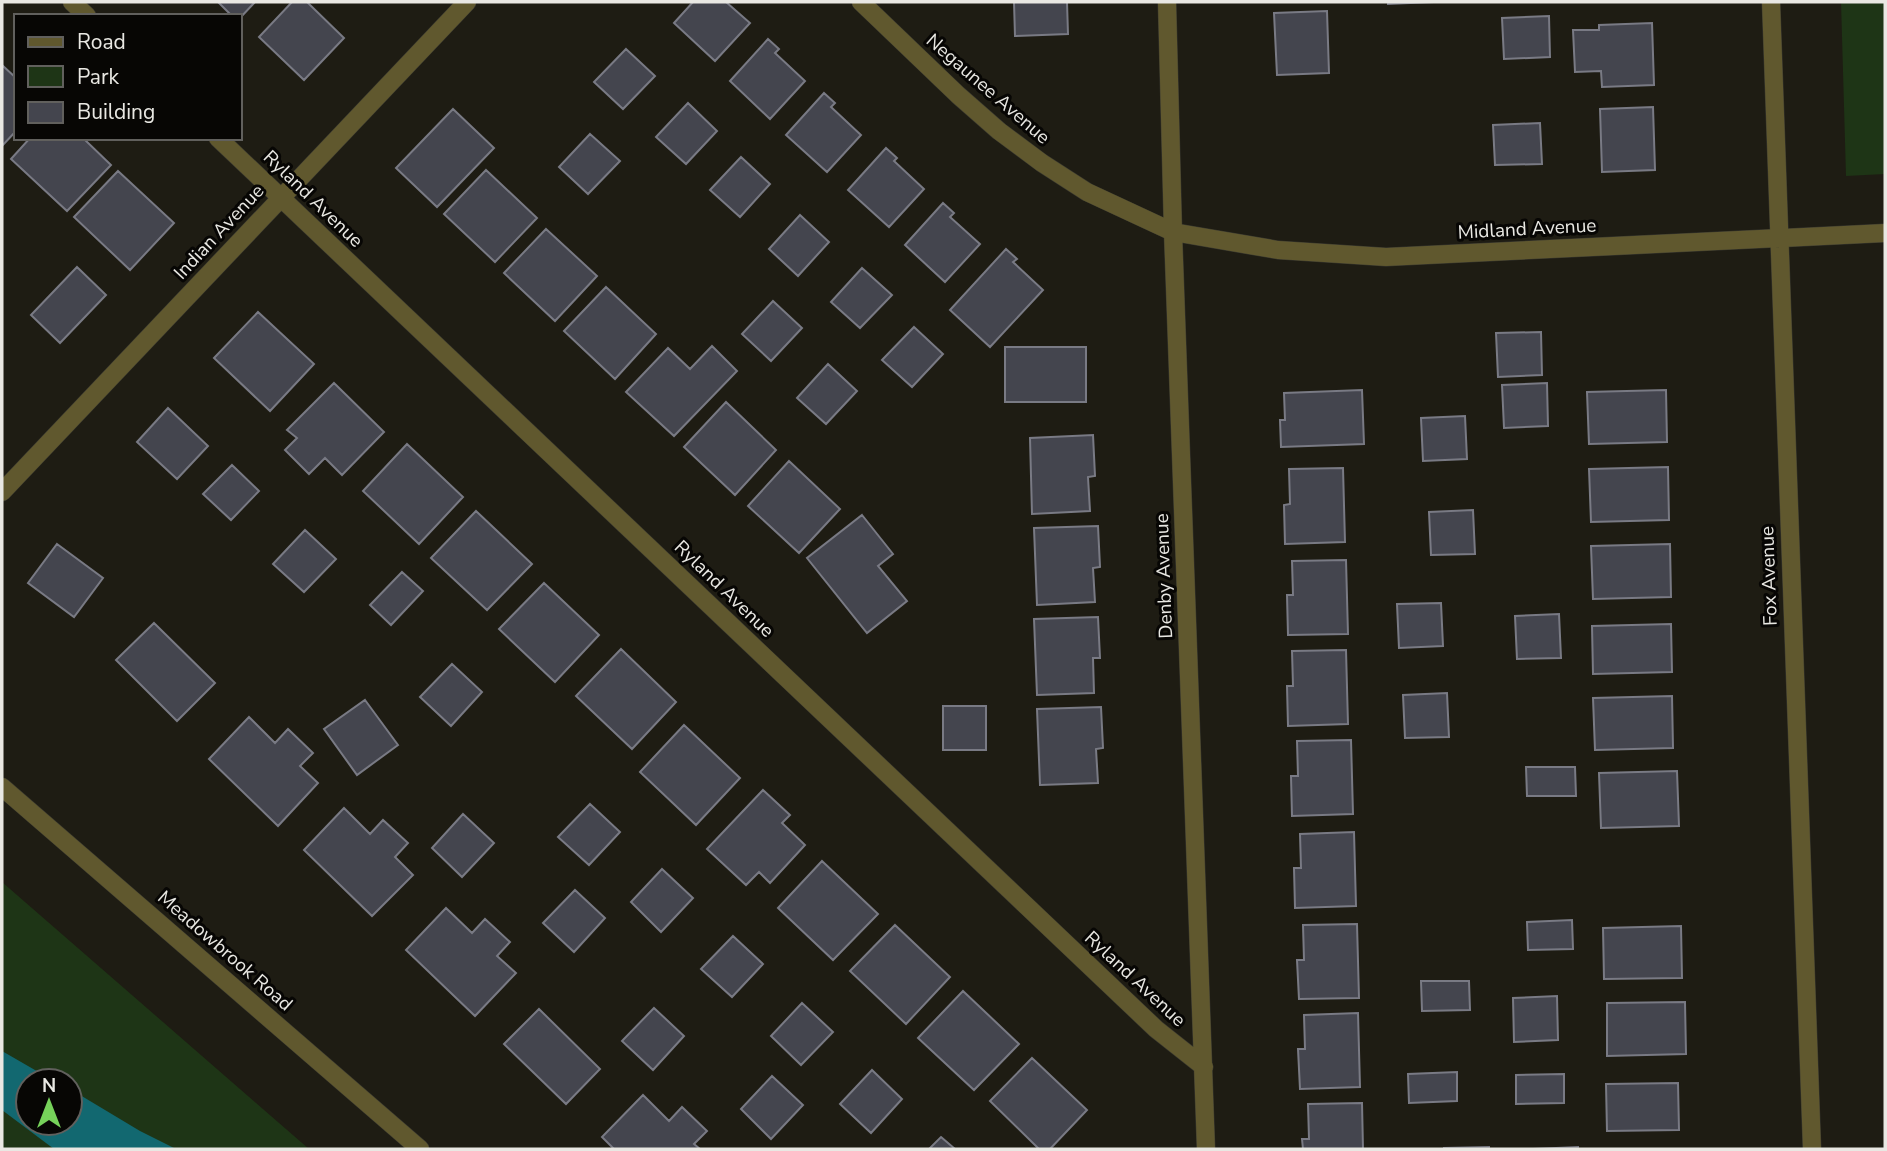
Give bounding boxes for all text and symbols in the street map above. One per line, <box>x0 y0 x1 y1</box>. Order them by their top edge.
legend <box>14 14 242 140</box>
text: Road <box>77 28 126 56</box>
street label: Negaunee Avenue <box>920 28 1056 150</box>
text: Park <box>77 63 119 91</box>
text: Building <box>77 98 155 126</box>
street label: Ryland Avenue <box>257 145 369 253</box>
street label: Indian Avenue <box>168 179 270 285</box>
street label: Midland Avenue <box>1457 212 1597 246</box>
street label: Denby Avenue <box>1149 513 1179 639</box>
street label: Fox Avenue <box>1754 526 1784 626</box>
street label: Ryland Avenue <box>668 535 780 643</box>
street label: Meadowbrook Road <box>152 885 298 1017</box>
street label: Ryland Avenue <box>1079 925 1191 1033</box>
north arrow <box>14 1067 84 1137</box>
text: N <box>42 1073 56 1099</box>

